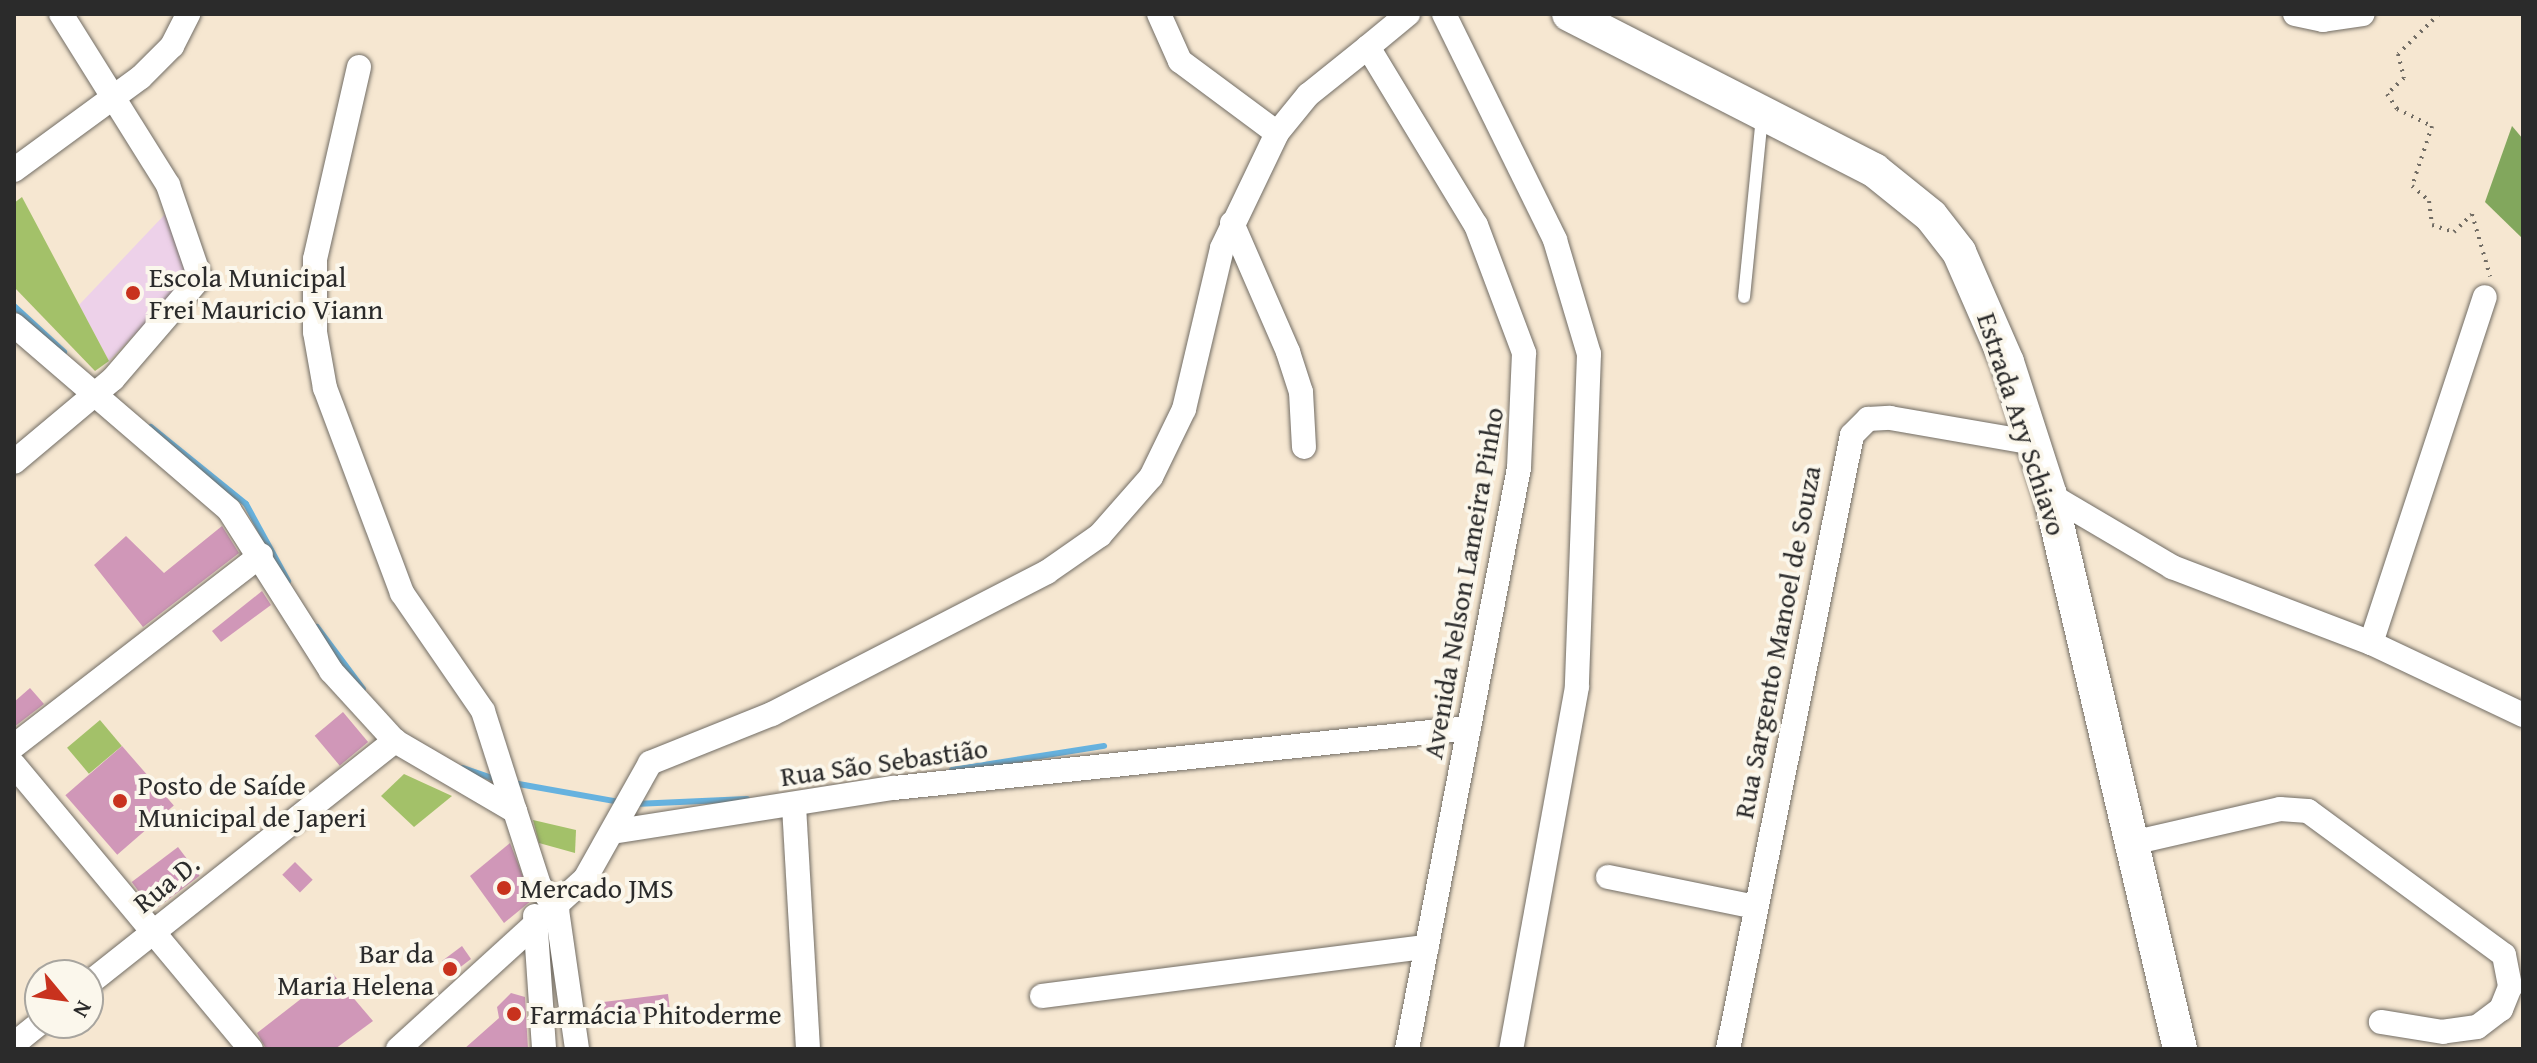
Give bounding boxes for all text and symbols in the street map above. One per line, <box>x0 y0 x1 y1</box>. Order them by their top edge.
place label: Escola Municipal Frei Mauricio Viann <box>149 260 383 326</box>
marker: Escola Municipal Frei Mauricio Viann <box>124 284 142 302</box>
street label: Estrada Ary Schiavo <box>1970 308 2074 540</box>
street label: Avenida Nelson Lameira Pinho <box>1415 404 1511 762</box>
street label: Rua Sargento Manoel de Souza <box>1726 463 1828 821</box>
street label: Rua São Sebastião <box>778 731 990 793</box>
place label: Posto de Saíde Municipal de Japeri <box>138 768 366 834</box>
marker: Posto de Saíde Municipal de Japeri <box>109 790 131 812</box>
street label: Rua D. <box>126 847 206 919</box>
place label: Mercado JMS <box>520 871 674 905</box>
marker: Mercado JMS <box>495 879 513 897</box>
place label: Bar da Maria Helena <box>277 936 434 1002</box>
north arrow <box>24 959 104 1039</box>
marker: Bar da Maria Helena <box>441 960 459 978</box>
text: N <box>66 995 101 1024</box>
place label: Farmácia Phitoderme <box>530 997 782 1031</box>
marker: Farmácia Phitoderme <box>505 1005 523 1023</box>

